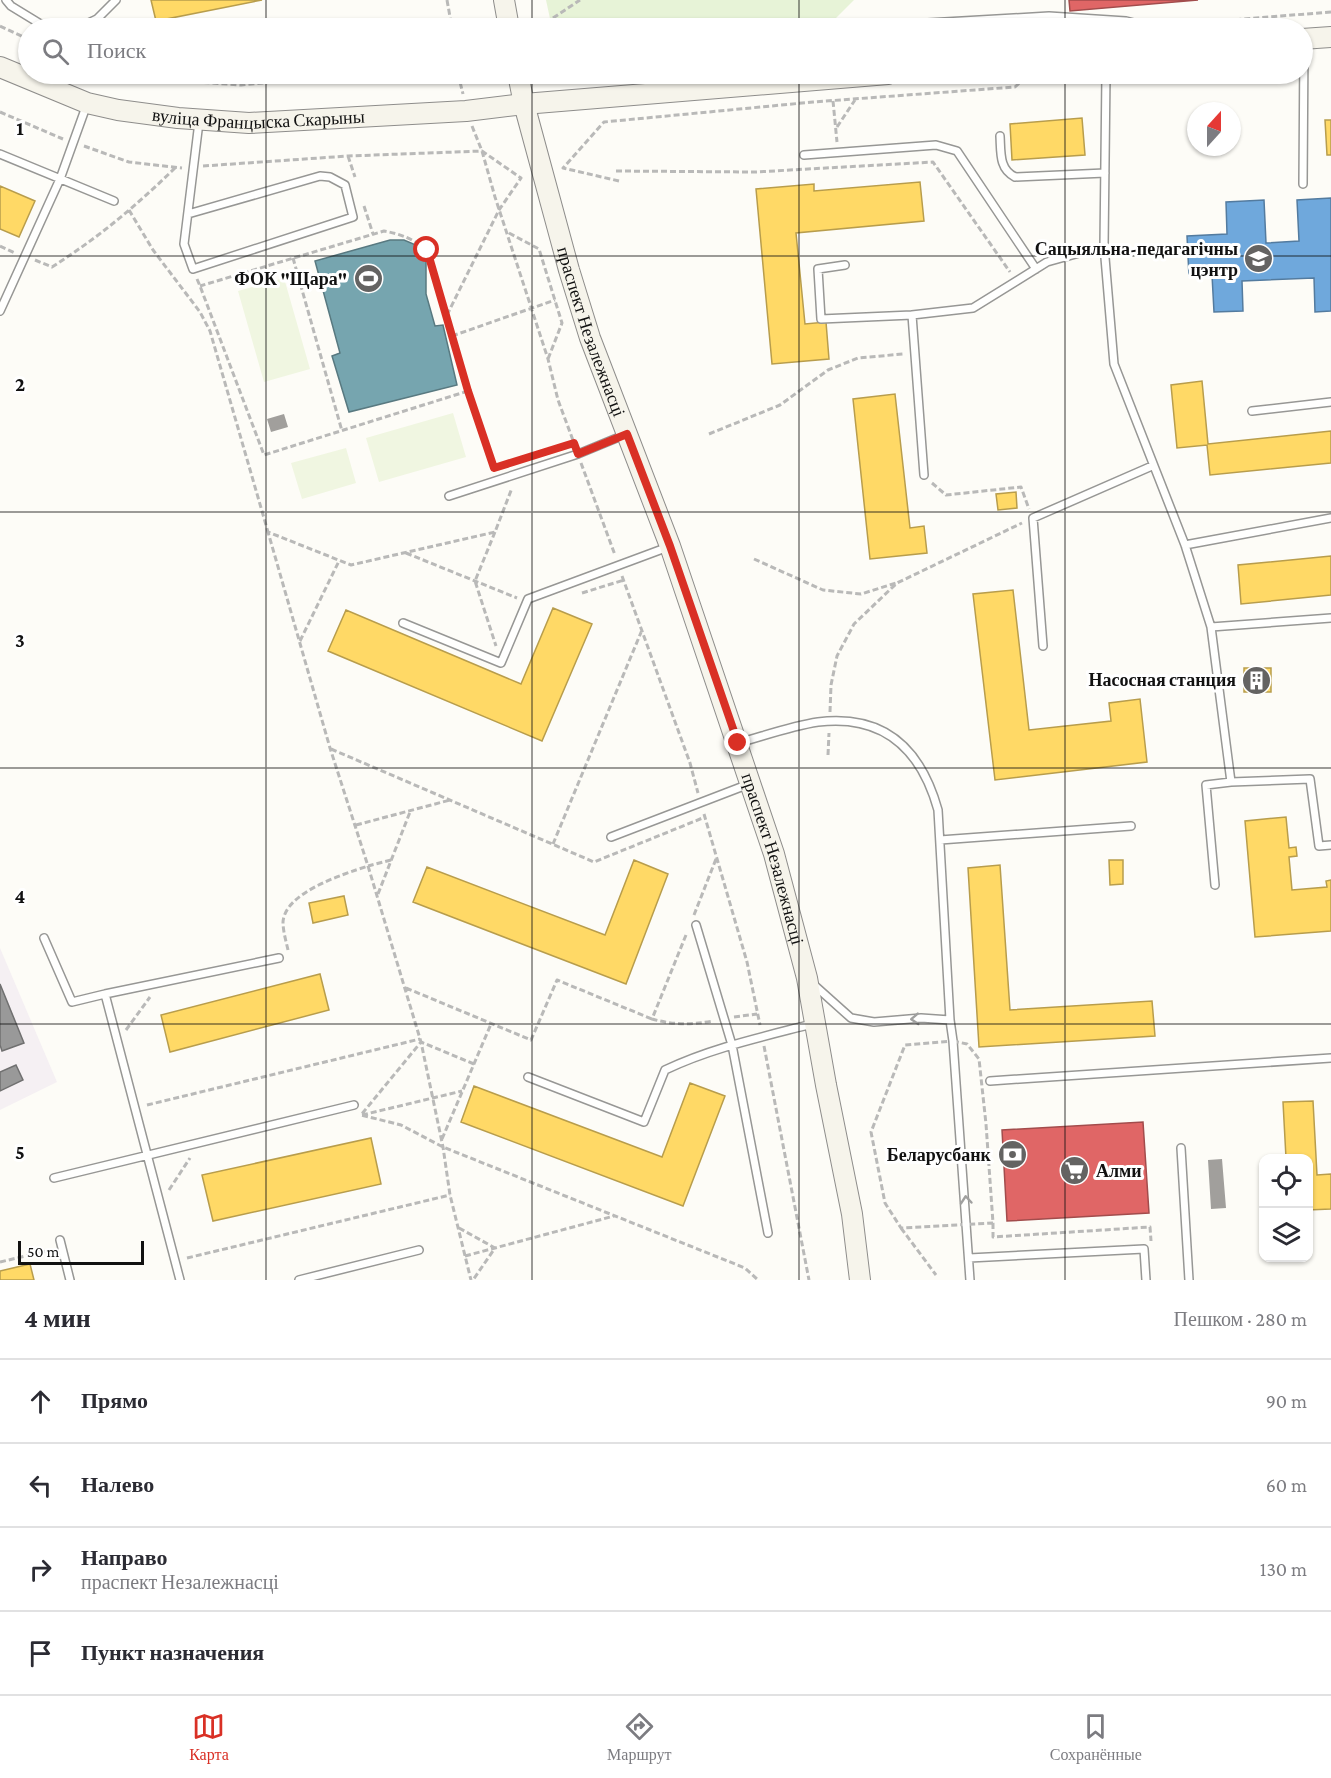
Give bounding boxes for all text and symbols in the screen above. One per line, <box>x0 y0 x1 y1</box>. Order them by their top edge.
search box <box>18 18 1313 84</box>
icon: search <box>39 35 72 68</box>
text: Поиск <box>87 38 146 63</box>
north arrow <box>1187 102 1241 156</box>
street label: вуліца Францыска Скарыны <box>151 105 365 133</box>
text: 1 <box>16 117 24 139</box>
route start <box>413 236 439 262</box>
place label: Сацыяльна-педагагічны цэнтр <box>1035 239 1238 280</box>
school or university icon: Сацыяльна-педагагічны цэнтр <box>1243 243 1275 275</box>
street label: праспект Незалежнасці <box>553 244 629 419</box>
sports icon: ФОК "Щара" <box>352 263 384 295</box>
place label: ФОК "Щара" <box>234 269 347 289</box>
text: 2 <box>15 373 25 395</box>
text: 3 <box>15 629 25 651</box>
building icon: Насосная станция <box>1241 664 1273 696</box>
place label: Насосная станция <box>1089 670 1236 690</box>
route end <box>724 729 750 755</box>
street label: праспект Незалежнасці <box>737 770 808 947</box>
text: 4 <box>15 885 26 907</box>
one-way arrow <box>910 1012 919 1025</box>
bank icon: Беларусбанк <box>996 1139 1028 1171</box>
text: 5 <box>15 1141 25 1163</box>
place label: Беларусбанк <box>887 1145 992 1165</box>
map controls <box>1259 1154 1313 1262</box>
button: locate <box>1259 1154 1313 1208</box>
supermarket icon: Алми <box>1059 1155 1091 1187</box>
place label: Алми <box>1096 1161 1142 1181</box>
one-way arrow <box>959 1195 972 1204</box>
button: layers <box>1259 1208 1313 1262</box>
scale bar <box>18 1238 144 1266</box>
text: 50 m <box>27 1243 59 1260</box>
text: 4 мин <box>24 1304 91 1333</box>
text: Пешком · 280 m <box>1174 1308 1307 1330</box>
icon: ahead <box>24 1385 57 1418</box>
text: Прямо <box>81 1388 148 1413</box>
text: 90 m <box>1266 1390 1307 1412</box>
icon: left <box>24 1469 57 1502</box>
text: Налево <box>81 1472 154 1497</box>
text: 60 m <box>1266 1474 1307 1496</box>
text: Направо <box>81 1545 167 1570</box>
icon: right <box>24 1553 57 1586</box>
text: 130 m <box>1260 1558 1307 1580</box>
text: праспект Незалежнасці <box>81 1571 279 1593</box>
icon: arrive <box>24 1637 57 1670</box>
text: Пункт назначения <box>81 1640 264 1665</box>
tab: Карта <box>189 1710 229 1764</box>
tab: Маршрут <box>607 1710 672 1764</box>
tab: Сохранённые <box>1050 1710 1142 1764</box>

